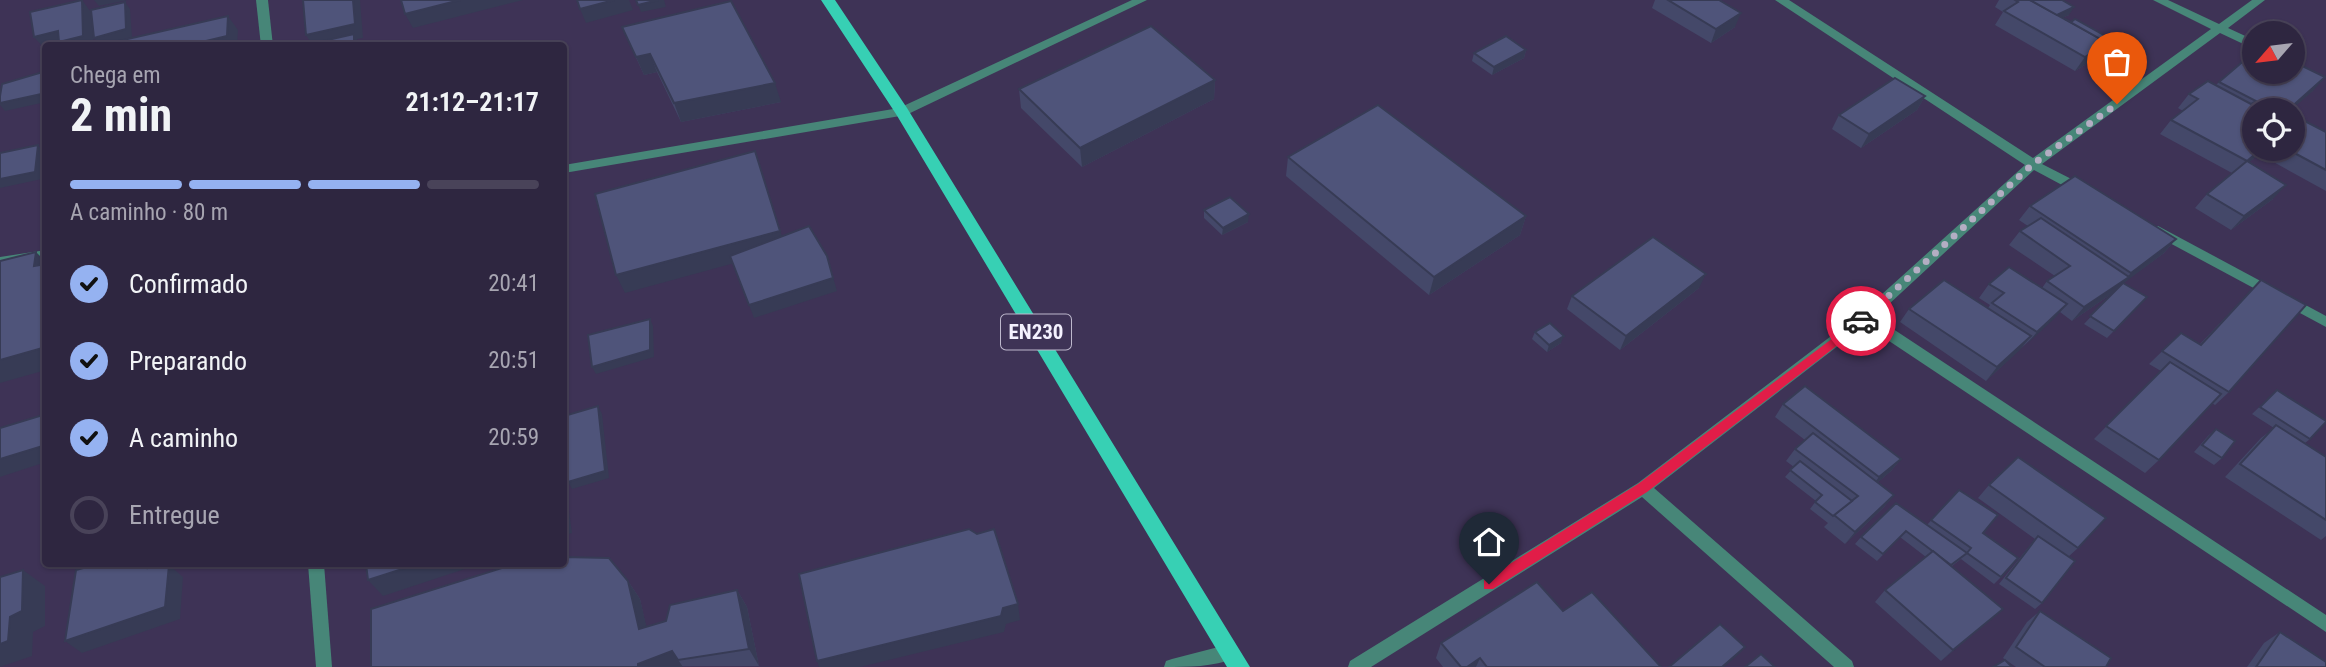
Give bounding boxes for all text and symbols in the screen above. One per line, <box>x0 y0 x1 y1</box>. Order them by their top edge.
north arrow <box>2242 21 2305 84</box>
map controls <box>2242 21 2305 161</box>
pin <box>2087 32 2147 104</box>
icon: bag <box>2098 43 2136 81</box>
text: Chega em <box>70 62 161 89</box>
text: 21:12–21:17 <box>405 87 539 117</box>
text: 2 min <box>70 88 172 142</box>
button: locate <box>2242 98 2305 161</box>
text: A caminho · 80 m <box>70 199 228 226</box>
icon: check <box>70 265 108 303</box>
text: Confirmado <box>129 269 248 299</box>
text: 20:41 <box>488 270 539 297</box>
courier <box>1826 286 1896 356</box>
icon: car <box>1842 302 1880 340</box>
road number: EN230 <box>1001 314 1071 350</box>
icon: check <box>70 342 108 380</box>
text: Preparando <box>129 346 247 376</box>
text: 20:51 <box>488 347 539 374</box>
icon: check <box>70 419 108 457</box>
text: A caminho <box>129 423 238 453</box>
text: 20:59 <box>488 424 539 451</box>
text: Entregue <box>129 500 220 530</box>
pin <box>1459 512 1519 584</box>
icon: home <box>1470 523 1508 561</box>

